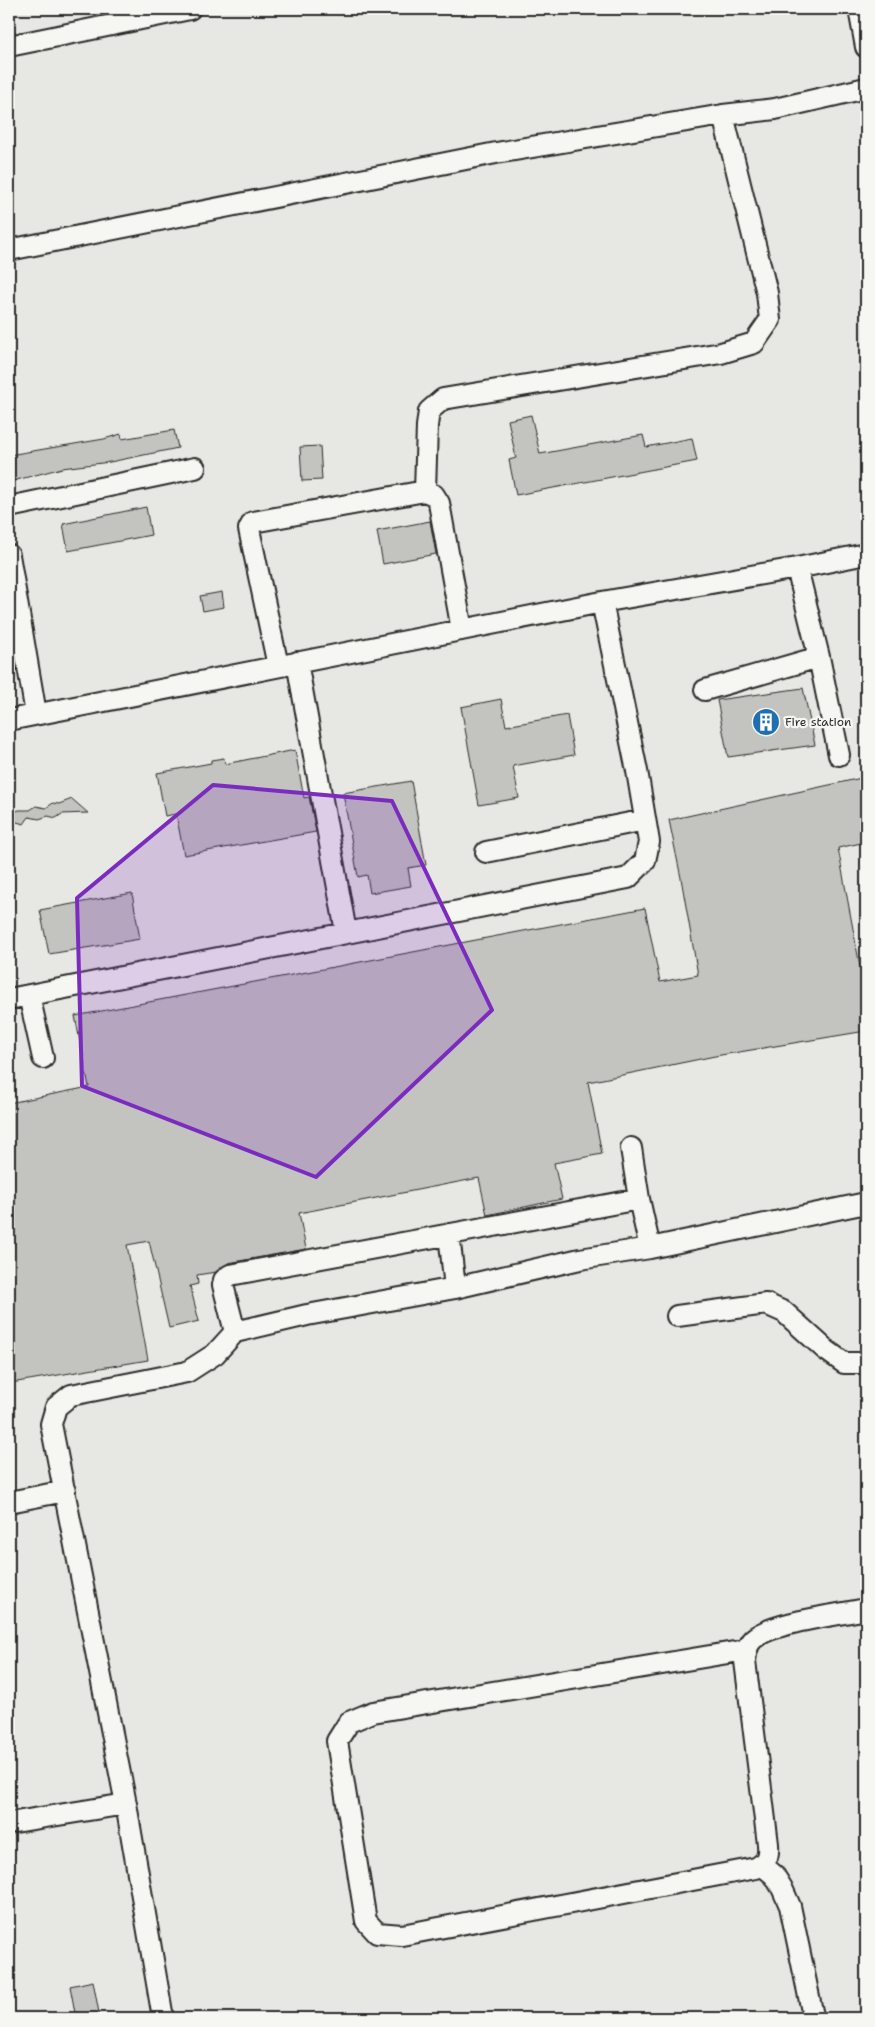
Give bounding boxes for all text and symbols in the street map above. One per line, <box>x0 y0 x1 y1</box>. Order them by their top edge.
building icon: Fire station <box>751 707 781 737</box>
place label: Fire station <box>785 714 851 730</box>

